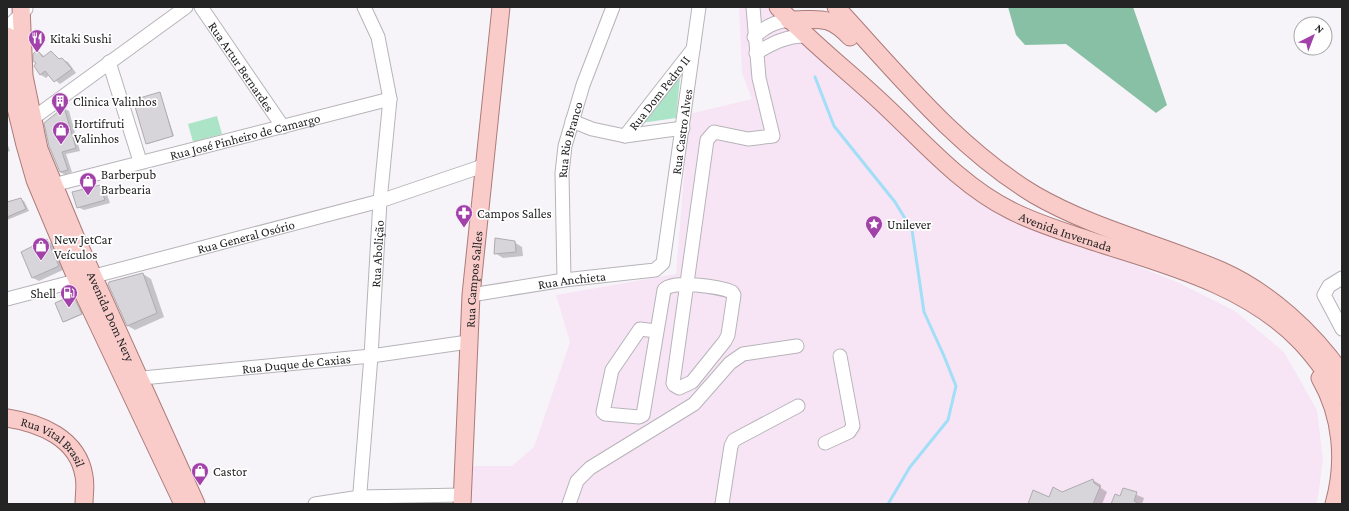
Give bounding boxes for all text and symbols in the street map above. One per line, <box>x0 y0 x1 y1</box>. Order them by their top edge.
north arrow <box>1293 16 1333 56</box>
street label: Rua Artur Bernardes <box>206 19 277 114</box>
text: N <box>1313 22 1327 36</box>
restaurant icon: Kitaki Sushi <box>27 28 47 53</box>
place label: Kitaki Sushi <box>50 31 112 46</box>
street label: Rua Dom Pedro II <box>625 52 693 133</box>
street label: Rua Castro Alves <box>668 88 695 175</box>
building icon: Clinica Valinhos <box>50 91 70 116</box>
place label: Clinica Valinhos <box>73 94 157 109</box>
street label: Rua Rio Branco <box>554 100 585 178</box>
street label: Rua José Pinheiro de Camargo <box>168 110 322 162</box>
place label: Hortifruti Valinhos <box>74 116 125 146</box>
shop icon: Hortifruti Valinhos <box>51 120 71 145</box>
place label: Barberpub Barbearia <box>101 167 156 197</box>
shop icon: Barberpub Barbearia <box>78 171 98 196</box>
pharmacy icon: Campos Salles <box>454 203 474 228</box>
place label: Campos Salles <box>477 206 552 221</box>
street label: Avenida Invernada <box>1017 208 1114 254</box>
place icon: Unilever <box>864 214 884 239</box>
street label: Rua General Osório <box>196 216 296 256</box>
place label: Unilever <box>887 217 932 232</box>
street label: Rua Abolição <box>367 219 386 288</box>
street label: Rua Campos Salles <box>462 230 485 328</box>
place label: New JetCar Veículos <box>54 232 113 262</box>
shop icon: New JetCar Veículos <box>31 236 51 261</box>
street label: Rua Anchieta <box>537 268 607 292</box>
street label: Avenida Dom Nery <box>84 269 139 365</box>
fuel station icon: Shell <box>59 283 79 308</box>
place label: Shell <box>30 286 57 301</box>
street label: Rua Duque de Caxias <box>241 351 351 376</box>
street label: Rua Vital Brasil <box>19 414 89 469</box>
shop icon: Castor <box>190 461 210 486</box>
place label: Castor <box>213 464 247 479</box>

